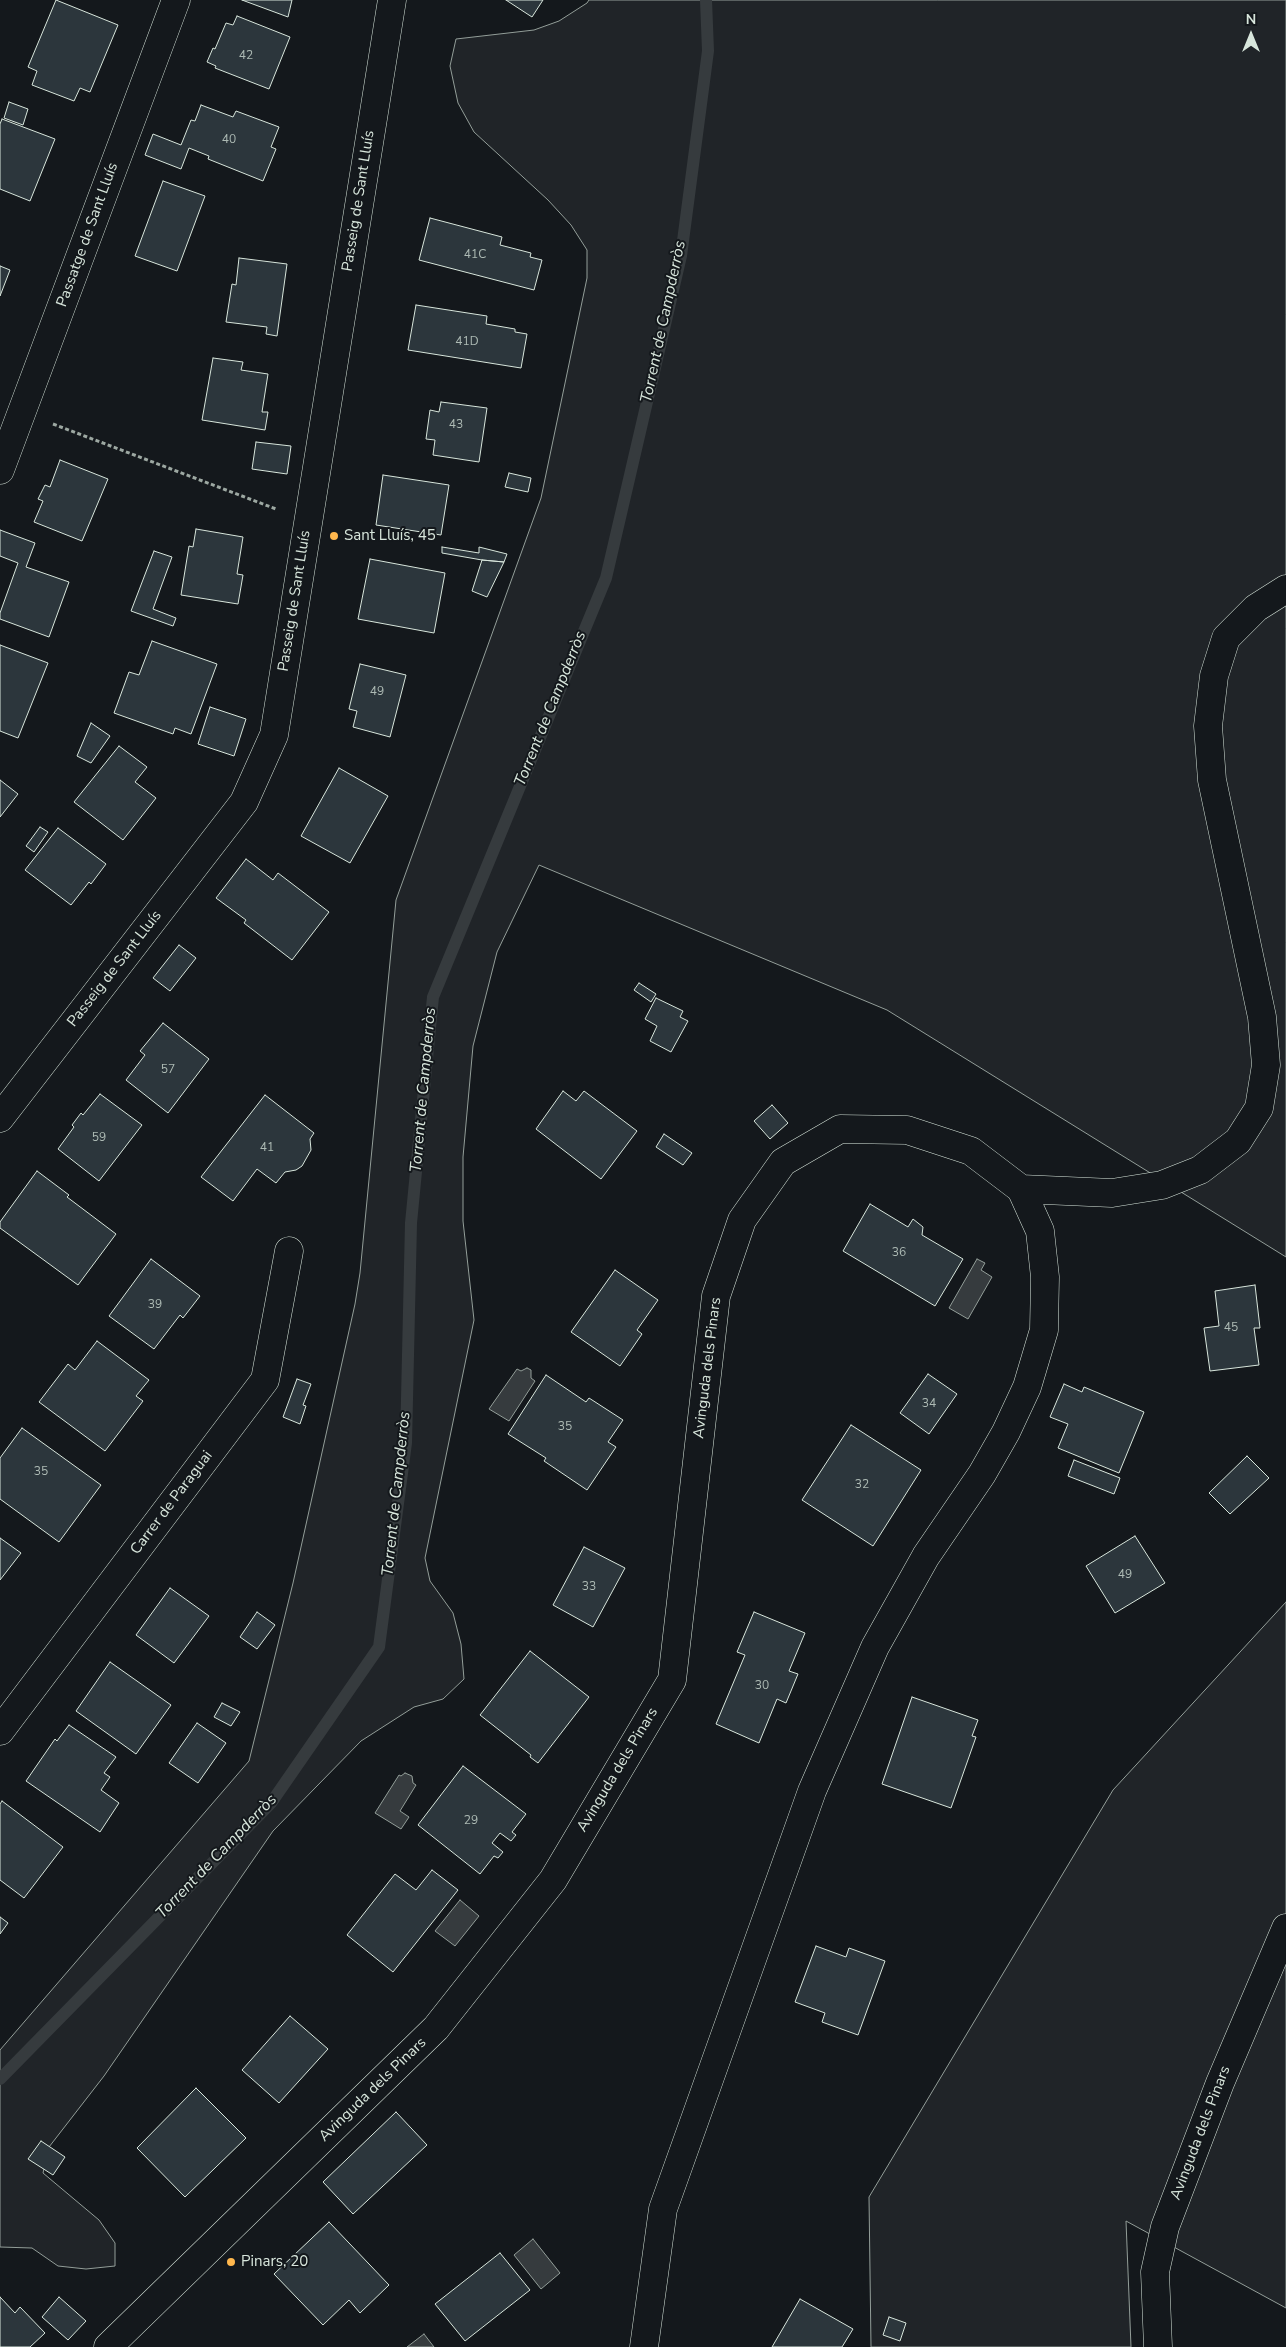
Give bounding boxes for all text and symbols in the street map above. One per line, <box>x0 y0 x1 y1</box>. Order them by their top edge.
north arrow <box>1226 10 1276 60</box>
text: N <box>1246 10 1256 29</box>
house number: 42 <box>239 49 253 63</box>
street label: Passeig de Sant Lluís <box>339 129 379 273</box>
house number: 40 <box>222 133 236 147</box>
street label: Passatge de Sant Lluís <box>53 160 123 310</box>
water label: Torrent de Campderròs <box>637 239 691 405</box>
house number: 41C <box>464 248 486 262</box>
house number: 41D <box>455 335 479 349</box>
house number: 43 <box>449 418 463 432</box>
place label: Sant Lluís, 45 <box>344 527 436 545</box>
street label: Passeig de Sant Lluís <box>275 529 315 673</box>
marker: Sant Lluís, 45 <box>328 530 340 542</box>
water label: Torrent de Campderròs <box>511 629 591 789</box>
house number: 49 <box>370 685 384 699</box>
street label: Passeig de Sant Lluís <box>64 907 166 1031</box>
water label: Torrent de Campderròs <box>407 1007 441 1173</box>
house number: 57 <box>161 1063 175 1077</box>
house number: 59 <box>92 1131 106 1145</box>
house number: 41 <box>260 1141 274 1155</box>
house number: 36 <box>892 1246 906 1260</box>
street label: Avinguda dels Pinars <box>690 1296 726 1440</box>
house number: 39 <box>148 1298 162 1312</box>
house number: 45 <box>1224 1321 1238 1335</box>
house number: 34 <box>922 1397 936 1411</box>
water label: Torrent de Campderròs <box>379 1411 415 1577</box>
house number: 35 <box>558 1420 572 1434</box>
street label: Carrer de Paraguai <box>127 1448 217 1558</box>
house number: 35 <box>34 1465 48 1479</box>
house number: 32 <box>855 1478 869 1492</box>
house number: 49 <box>1118 1568 1132 1582</box>
house number: 33 <box>582 1580 596 1594</box>
house number: 30 <box>755 1679 769 1693</box>
street label: Avinguda dels Pinars <box>574 1704 662 1836</box>
water label: Torrent de Campderròs <box>153 1791 281 1923</box>
house number: 29 <box>464 1814 478 1828</box>
street label: Avinguda dels Pinars <box>316 2034 430 2146</box>
street label: Avinguda dels Pinars <box>1167 2063 1235 2203</box>
place label: Pinars, 20 <box>241 2253 308 2271</box>
marker: Pinars, 20 <box>225 2256 237 2268</box>

